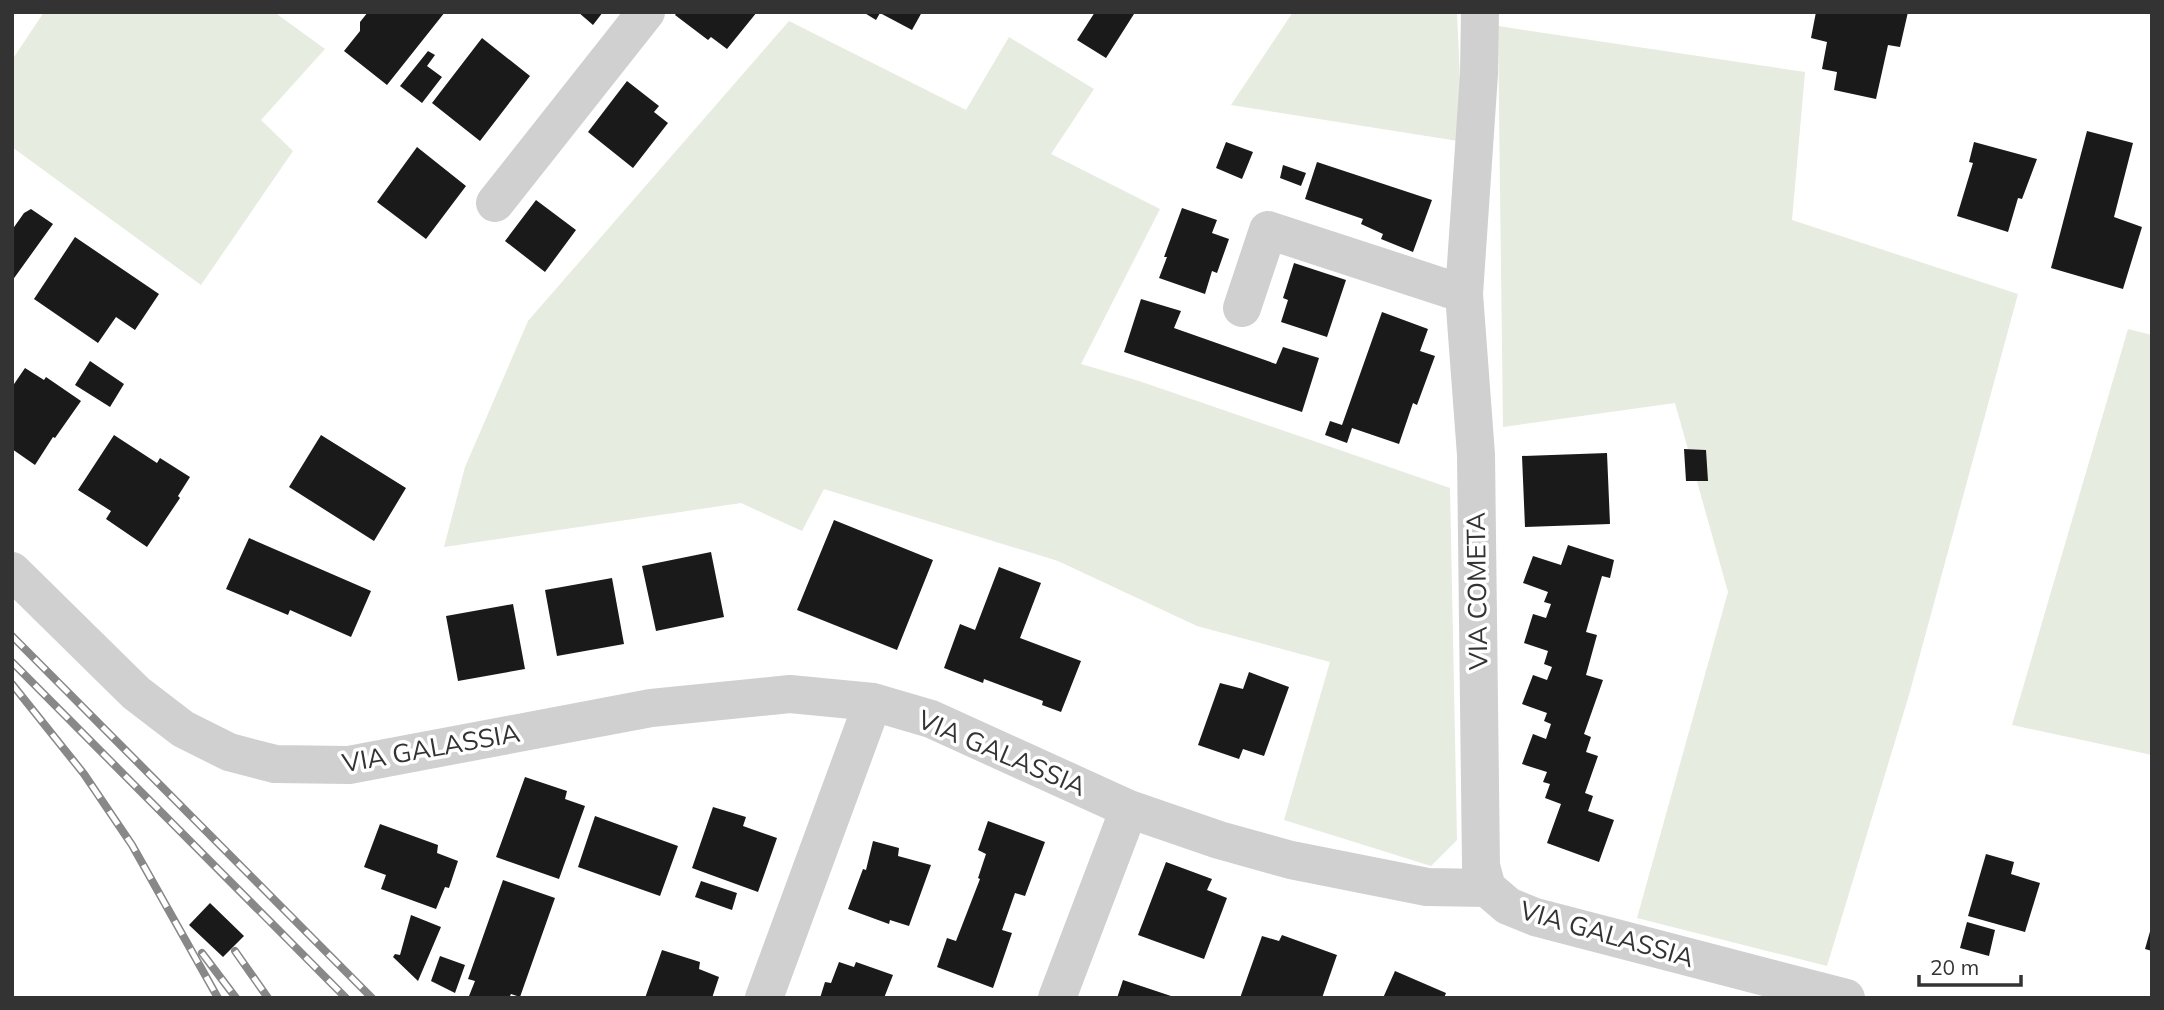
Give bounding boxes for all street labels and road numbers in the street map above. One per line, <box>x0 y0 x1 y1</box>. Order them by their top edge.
street label: VIA COMETA <box>1459 512 1494 670</box>
street label: VIA GALASSIA <box>913 702 1091 803</box>
street label: VIA GALASSIA <box>340 716 522 779</box>
street label: VIA GALASSIA <box>1516 893 1698 974</box>

